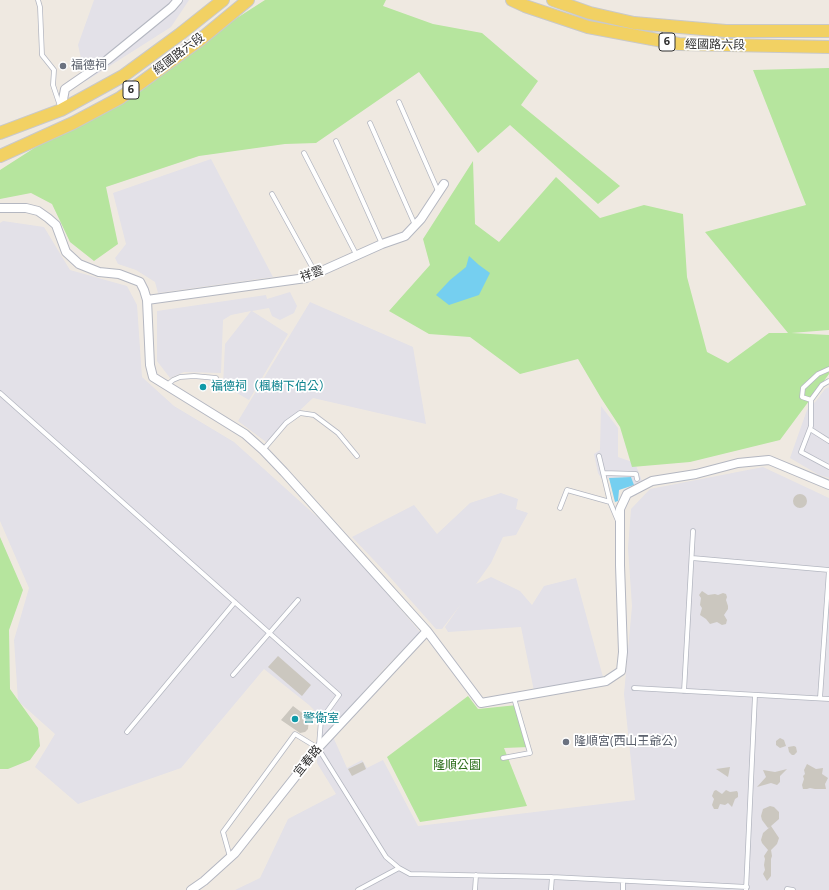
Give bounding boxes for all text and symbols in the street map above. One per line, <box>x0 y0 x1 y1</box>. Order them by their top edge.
street label: 經國路六段 <box>151 30 207 78</box>
road number: 6 <box>659 33 675 51</box>
street label: 經國路六段 <box>685 37 745 53</box>
place label: 福德祠 <box>71 59 107 73</box>
marker: 福德祠 <box>58 61 68 71</box>
road number: 6 <box>123 81 139 99</box>
street label: 祥雲 <box>298 263 326 285</box>
place label: 福德祠（楓樹下伯公） <box>211 380 331 394</box>
marker: 福德祠（楓樹下伯公） <box>198 382 208 392</box>
place label: 警衛室 <box>303 712 339 726</box>
marker: 警衛室 <box>290 714 300 724</box>
place label: 隆順宮(西山王爺公) <box>574 735 677 749</box>
marker: 隆順宮(西山王爺公) <box>561 737 571 747</box>
street label: 宜春路 <box>291 742 325 780</box>
park label: 隆順公園 <box>433 759 481 773</box>

